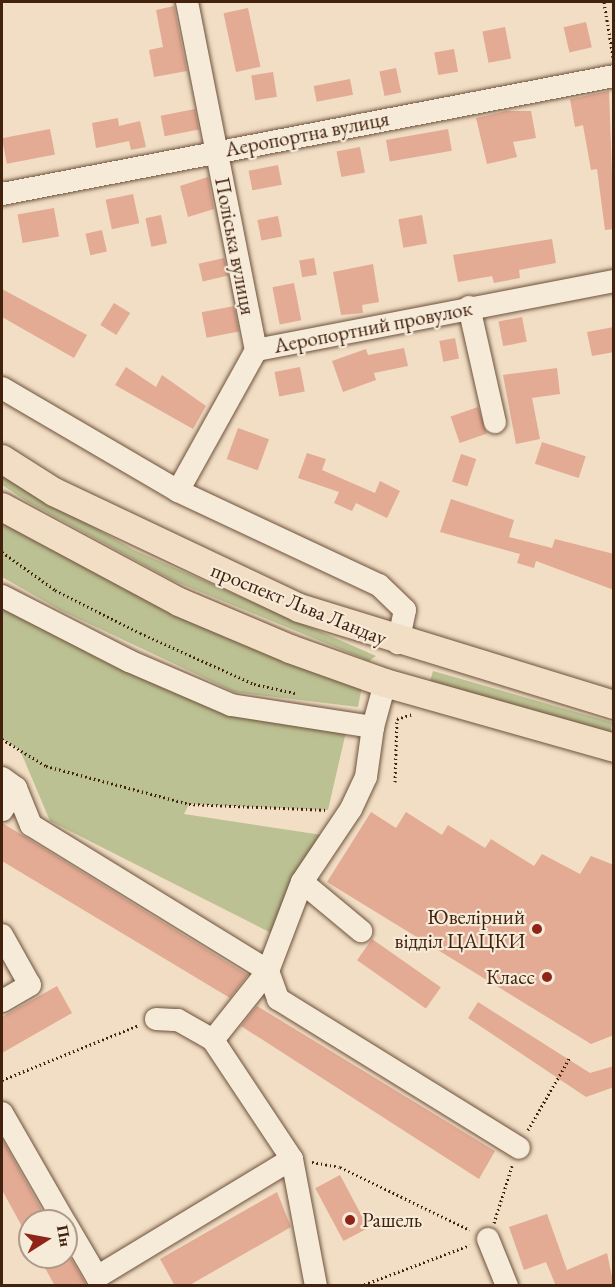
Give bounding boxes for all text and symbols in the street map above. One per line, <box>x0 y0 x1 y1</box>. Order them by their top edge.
street label: Аеропортна вулиця <box>223 106 391 162</box>
street label: Поліська вулиця <box>209 175 261 317</box>
street label: Аеропортний провулок <box>272 295 474 359</box>
street label: проспект Льва Ландау <box>207 557 391 651</box>
place label: Ювелірний відділ ЦАЦКИ <box>394 904 525 954</box>
marker: Ювелірний відділ ЦАЦКИ <box>530 922 544 936</box>
place label: Класс <box>486 964 535 990</box>
marker: Класс <box>540 970 554 984</box>
place label: Рашель <box>362 1207 422 1233</box>
north arrow <box>18 1209 78 1269</box>
marker: Рашель <box>343 1213 357 1227</box>
text: Пн <box>52 1223 77 1249</box>

